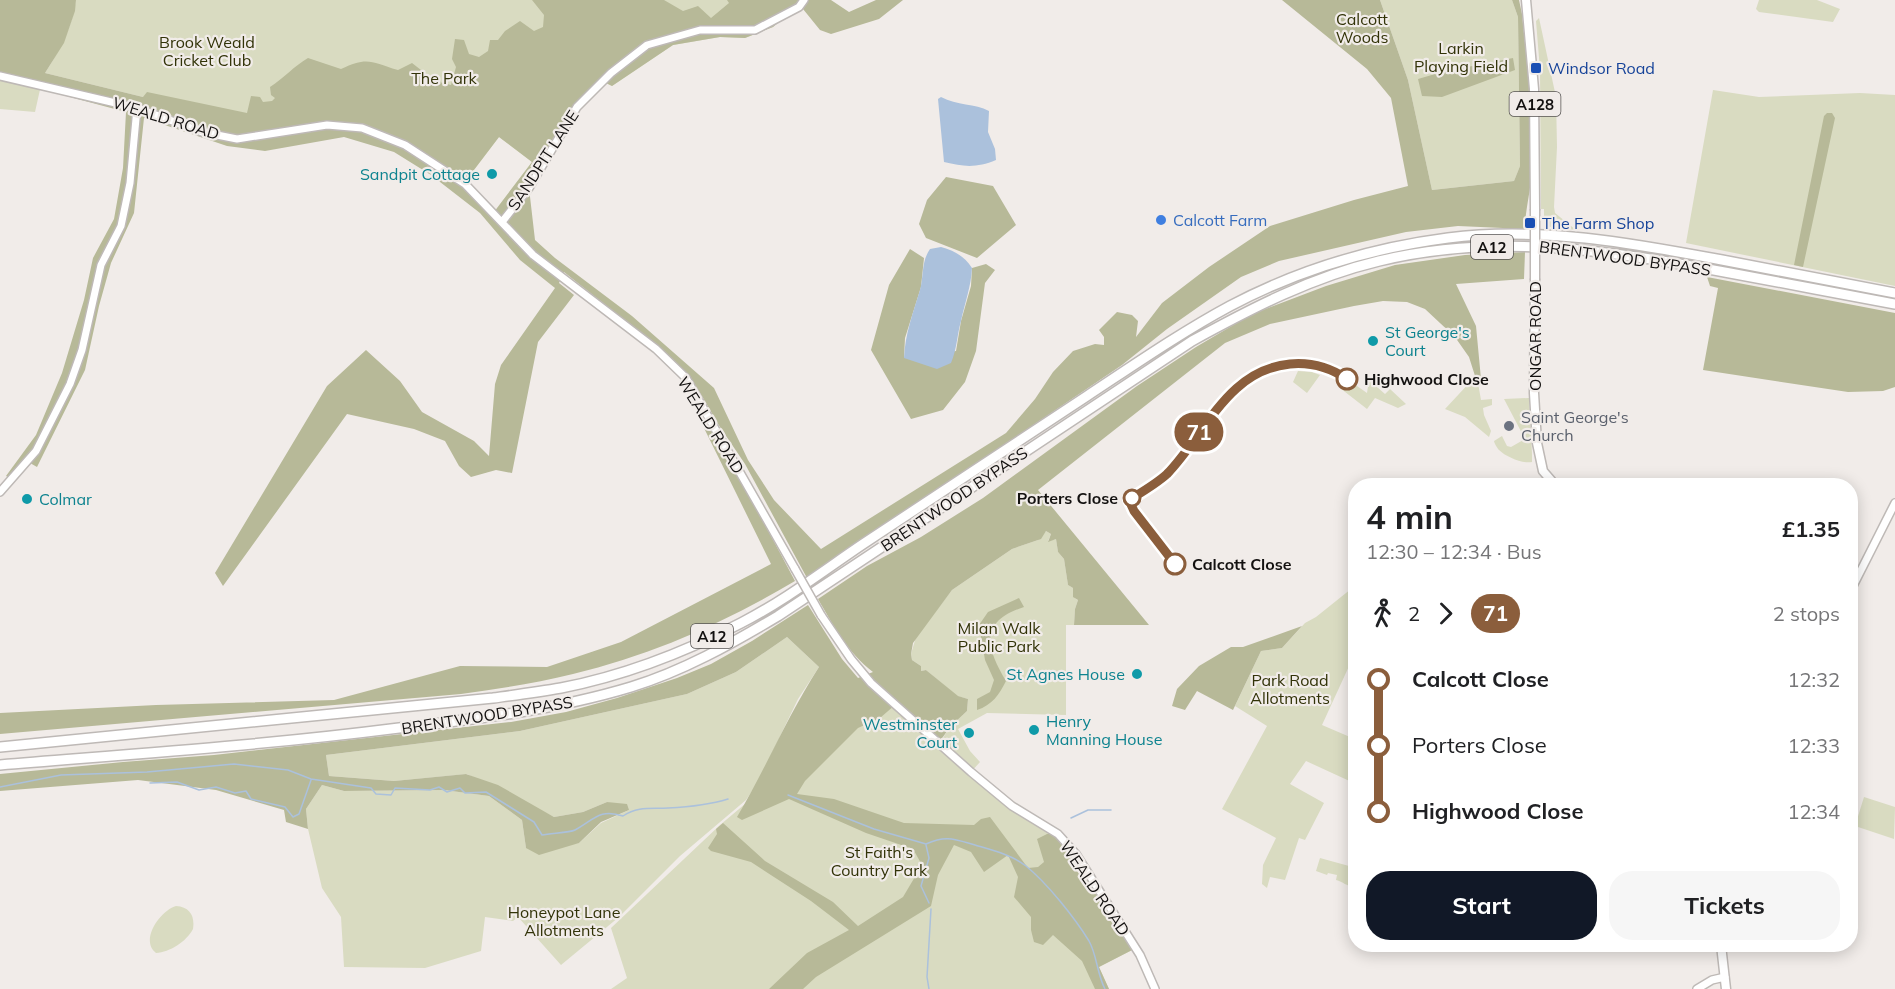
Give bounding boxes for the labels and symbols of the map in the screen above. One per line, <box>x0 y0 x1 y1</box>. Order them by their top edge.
park label: Calcott Woods <box>1336 9 1388 47</box>
park label: Brook Weald Cricket Club <box>159 32 255 70</box>
park label: Larkin Playing Field <box>1414 38 1508 76</box>
place label: Windsor Road <box>1548 58 1655 78</box>
marker: Windsor Road <box>1529 61 1543 75</box>
park label: The Park <box>411 68 478 88</box>
street label: WEALD ROAD <box>110 92 222 144</box>
road number: A128 <box>1510 92 1561 116</box>
street label: SANDPIT LANE <box>503 106 583 214</box>
place label: Sandpit Cottage <box>360 164 480 184</box>
marker: Sandpit Cottage <box>485 167 499 181</box>
place label: Calcott Farm <box>1173 210 1267 230</box>
marker: Calcott Farm <box>1154 213 1168 227</box>
place label: The Farm Shop <box>1542 213 1654 233</box>
marker: The Farm Shop <box>1523 216 1537 230</box>
road number: A12 <box>1471 235 1513 259</box>
street label: BRENTWOOD BYPASS <box>1538 236 1712 280</box>
street label: ONGAR ROAD <box>1525 281 1545 391</box>
place label: St George's Court <box>1385 322 1470 360</box>
marker: St George's Court <box>1366 334 1380 348</box>
marker: Highwood Close <box>1336 368 1358 390</box>
place label: Highwood Close <box>1364 369 1489 389</box>
street label: WEALD ROAD <box>673 373 749 477</box>
place label: Saint George's Church <box>1521 407 1629 445</box>
line badge: 71 <box>1172 412 1226 452</box>
marker: Saint George's Church <box>1502 419 1516 433</box>
street label: BRENTWOOD BYPASS <box>877 442 1031 556</box>
place label: Porters Close <box>1017 488 1118 508</box>
place label: Colmar <box>39 489 92 509</box>
marker: Porters Close <box>1123 489 1141 507</box>
marker: Colmar <box>20 492 34 506</box>
marker: Calcott Close <box>1164 553 1186 575</box>
place label: Calcott Close <box>1192 554 1292 574</box>
park label: Milan Walk Public Park <box>957 618 1041 656</box>
road number: A12 <box>691 624 733 648</box>
place label: St Agnes House <box>1007 664 1125 684</box>
marker: St Agnes House <box>1130 667 1144 681</box>
park label: Park Road Allotments <box>1250 670 1330 708</box>
street label: BRENTWOOD BYPASS <box>400 692 574 738</box>
place label: Henry Manning House <box>1046 711 1162 749</box>
place label: Westminster Court <box>863 714 957 752</box>
marker: Henry Manning House <box>1027 723 1041 737</box>
marker: Westminster Court <box>962 726 976 740</box>
street label: WEALD ROAD <box>1056 837 1134 939</box>
park label: St Faith's Country Park <box>831 842 928 880</box>
park label: Honeypot Lane Allotments <box>508 902 620 940</box>

